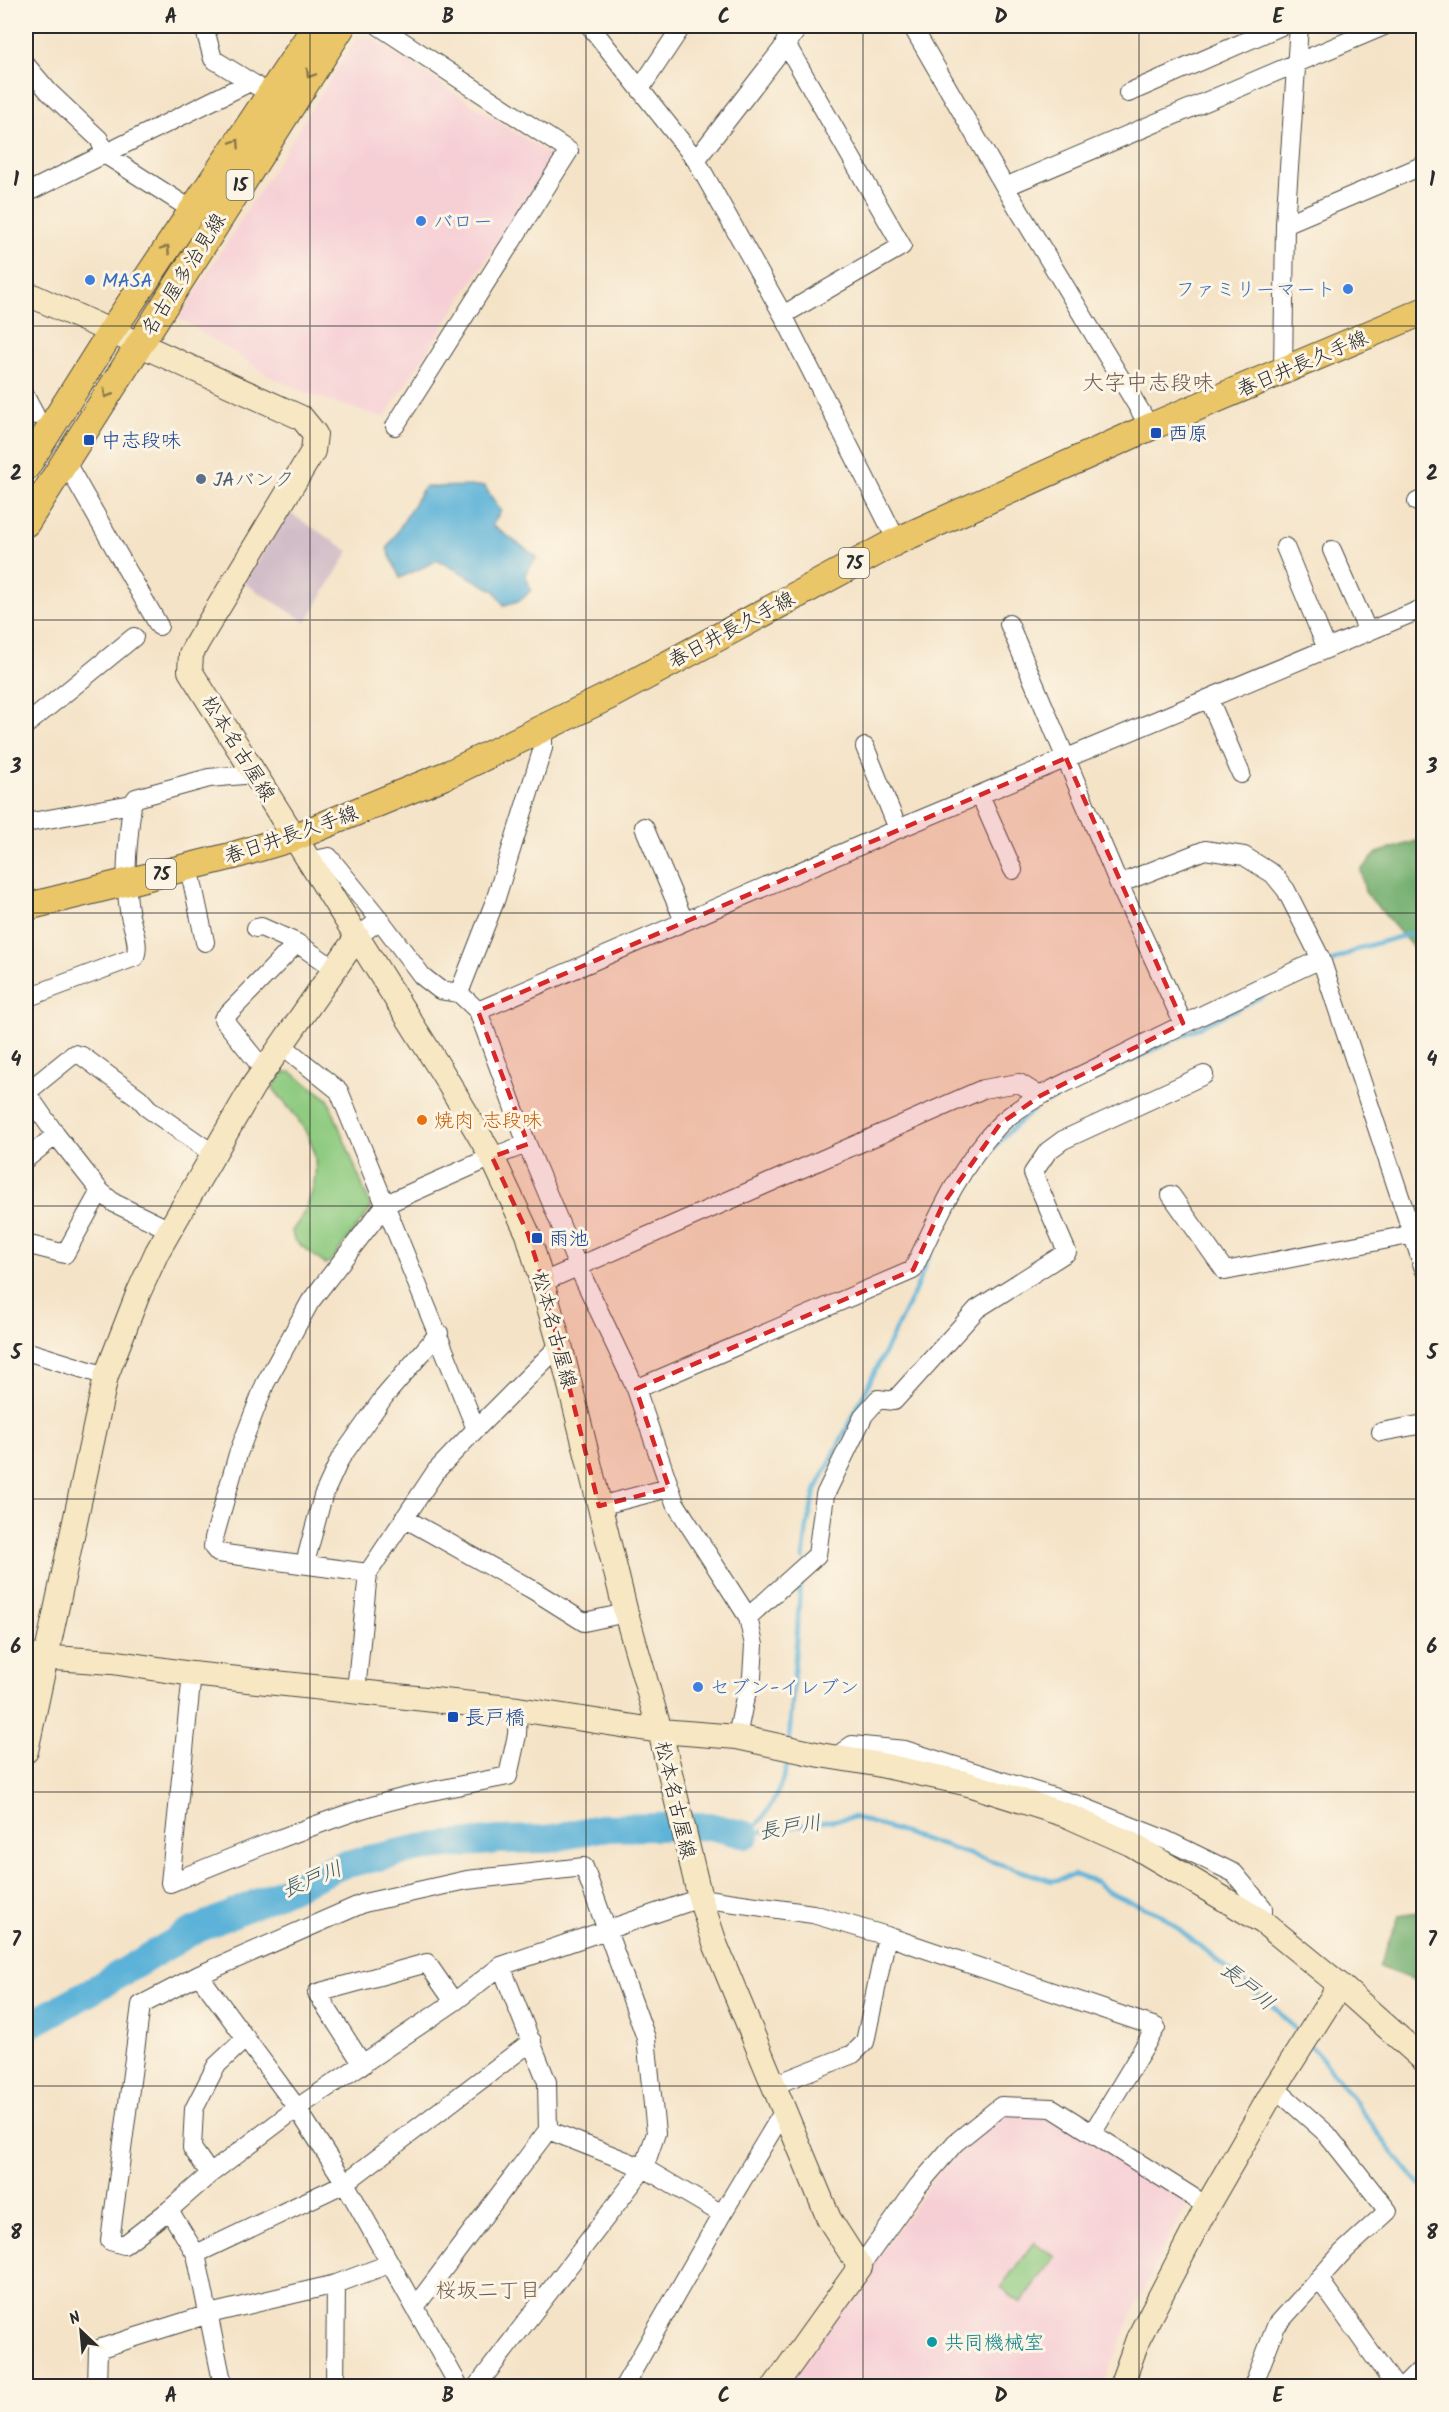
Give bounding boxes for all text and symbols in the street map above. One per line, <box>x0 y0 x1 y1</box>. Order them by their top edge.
text: A <box>165 2 177 34</box>
text: B <box>442 2 454 34</box>
text: C <box>718 2 730 34</box>
text: D <box>994 2 1008 34</box>
text: E <box>1272 2 1284 34</box>
one-way arrow <box>306 68 317 79</box>
one-way arrow <box>229 139 240 150</box>
text: 1 <box>13 165 19 197</box>
text: 1 <box>1429 165 1435 197</box>
road number: 15 <box>226 170 254 200</box>
street label: 名古屋多治見線 <box>134 207 235 343</box>
place label: バロー <box>433 207 493 239</box>
marker: バロー <box>414 214 428 228</box>
one-way arrow <box>159 244 170 255</box>
place label: MASA <box>102 266 153 298</box>
marker: MASA <box>83 273 97 287</box>
place label: ファミリーマート <box>1176 275 1336 307</box>
marker: ファミリーマート <box>1341 282 1355 296</box>
street label: 春日井長久手線 <box>1232 323 1373 407</box>
district label: 大字中志段味 <box>1082 367 1214 402</box>
one-way arrow <box>103 387 114 398</box>
place label: 西原 <box>1168 419 1208 451</box>
place label: 中志段味 <box>101 426 181 458</box>
marker: 西原 <box>1149 426 1163 440</box>
marker: 中志段味 <box>82 433 96 447</box>
text: 2 <box>10 459 22 491</box>
text: 2 <box>1426 459 1438 491</box>
place label: JAバンク <box>213 465 295 497</box>
marker: JAバンク <box>194 472 208 486</box>
road number: 75 <box>839 548 869 578</box>
street label: 春日井長久手線 <box>663 584 801 678</box>
street label: 松本名古屋線 <box>192 690 283 808</box>
text: 3 <box>10 752 22 784</box>
text: 3 <box>1426 752 1438 784</box>
street label: 春日井長久手線 <box>220 798 363 874</box>
road number: 75 <box>146 859 176 889</box>
text: 4 <box>11 1045 22 1077</box>
text: 4 <box>1427 1045 1438 1077</box>
place label: 焼肉 志段味 <box>434 1106 542 1138</box>
marker: 焼肉 志段味 <box>415 1113 429 1127</box>
place label: 雨池 <box>549 1224 589 1256</box>
marker: 雨池 <box>530 1231 544 1245</box>
street label: 松本名古屋線 <box>522 1268 584 1393</box>
text: 5 <box>10 1338 23 1370</box>
text: 5 <box>1426 1338 1439 1370</box>
text: 6 <box>11 1632 22 1664</box>
text: 6 <box>1427 1632 1438 1664</box>
place label: セブン-イレブン <box>710 1673 859 1705</box>
marker: セブン-イレブン <box>691 1680 705 1694</box>
place label: 長戸橋 <box>465 1703 525 1735</box>
marker: 長戸橋 <box>446 1710 460 1724</box>
street label: 松本名古屋線 <box>645 1738 703 1863</box>
water label: 長戸川 <box>757 1807 824 1850</box>
water label: 長戸川 <box>277 1853 348 1907</box>
text: 7 <box>11 1925 21 1957</box>
text: 7 <box>1427 1925 1437 1957</box>
water label: 長戸川 <box>1212 1954 1282 2020</box>
text: 8 <box>10 2218 22 2250</box>
text: 8 <box>1426 2218 1438 2250</box>
district label: 桜坂二丁目 <box>436 2275 541 2308</box>
north arrow <box>51 2301 111 2361</box>
text: N <box>65 2305 85 2332</box>
place label: 共同機械室 <box>944 2328 1044 2360</box>
marker: 共同機械室 <box>925 2335 939 2349</box>
text: A <box>165 2381 177 2412</box>
text: B <box>442 2381 454 2412</box>
text: C <box>718 2381 730 2412</box>
text: D <box>994 2381 1008 2412</box>
text: E <box>1272 2381 1284 2412</box>

